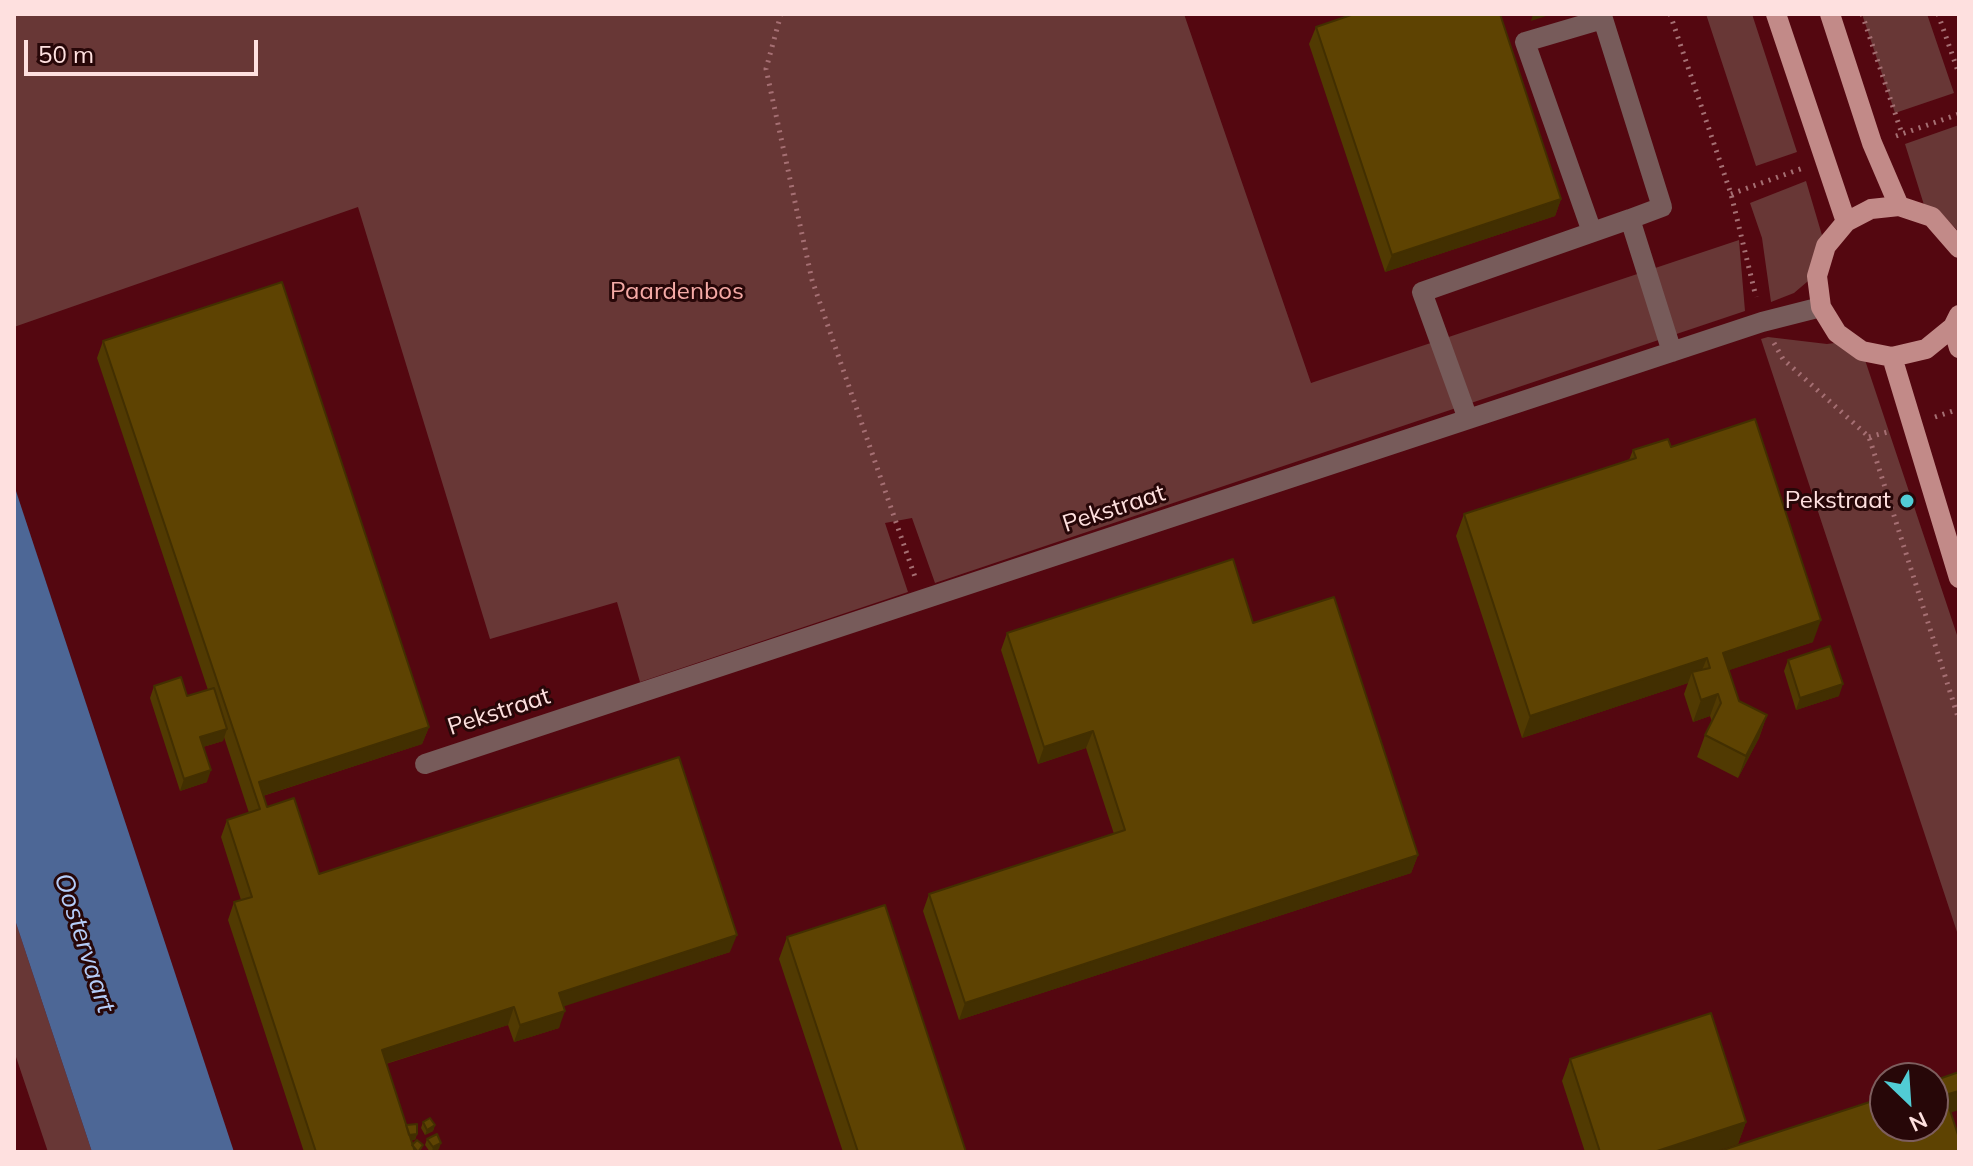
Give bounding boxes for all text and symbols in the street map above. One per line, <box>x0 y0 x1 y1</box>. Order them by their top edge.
scale bar <box>28 24 262 74</box>
text: 50 m <box>38 39 94 69</box>
park label: Paardenbos <box>610 278 744 306</box>
street label: Pekstraat <box>1059 479 1169 539</box>
place label: Pekstraat <box>1785 487 1891 515</box>
marker: Pekstraat <box>1898 492 1916 510</box>
street label: Pekstraat <box>444 682 554 742</box>
water label: Oostervaart <box>47 869 121 1017</box>
north arrow <box>1869 1062 1949 1142</box>
text: N <box>1905 1106 1932 1138</box>

